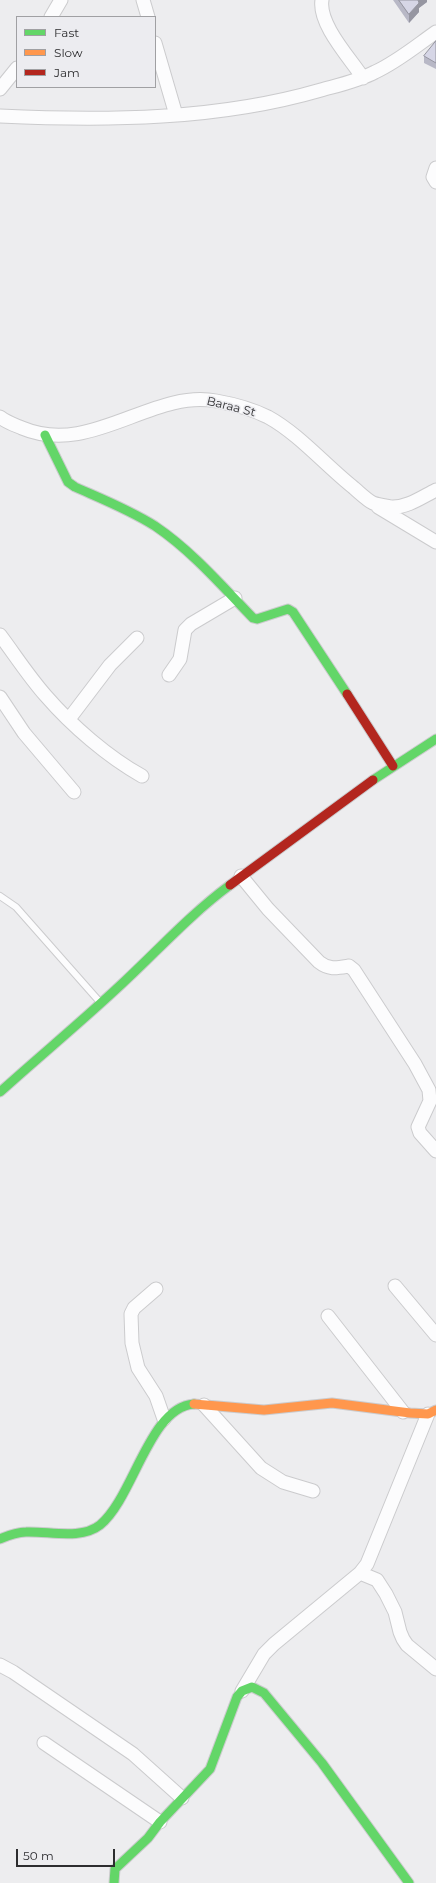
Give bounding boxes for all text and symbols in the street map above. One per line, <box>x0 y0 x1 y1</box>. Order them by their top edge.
legend <box>16 16 156 88</box>
text: Fast <box>54 25 79 40</box>
text: Slow <box>54 45 83 60</box>
text: Jam <box>54 65 80 80</box>
street label: Baraa St <box>205 394 257 420</box>
scale bar <box>18 1841 117 1867</box>
text: 50 m <box>23 1848 54 1863</box>

